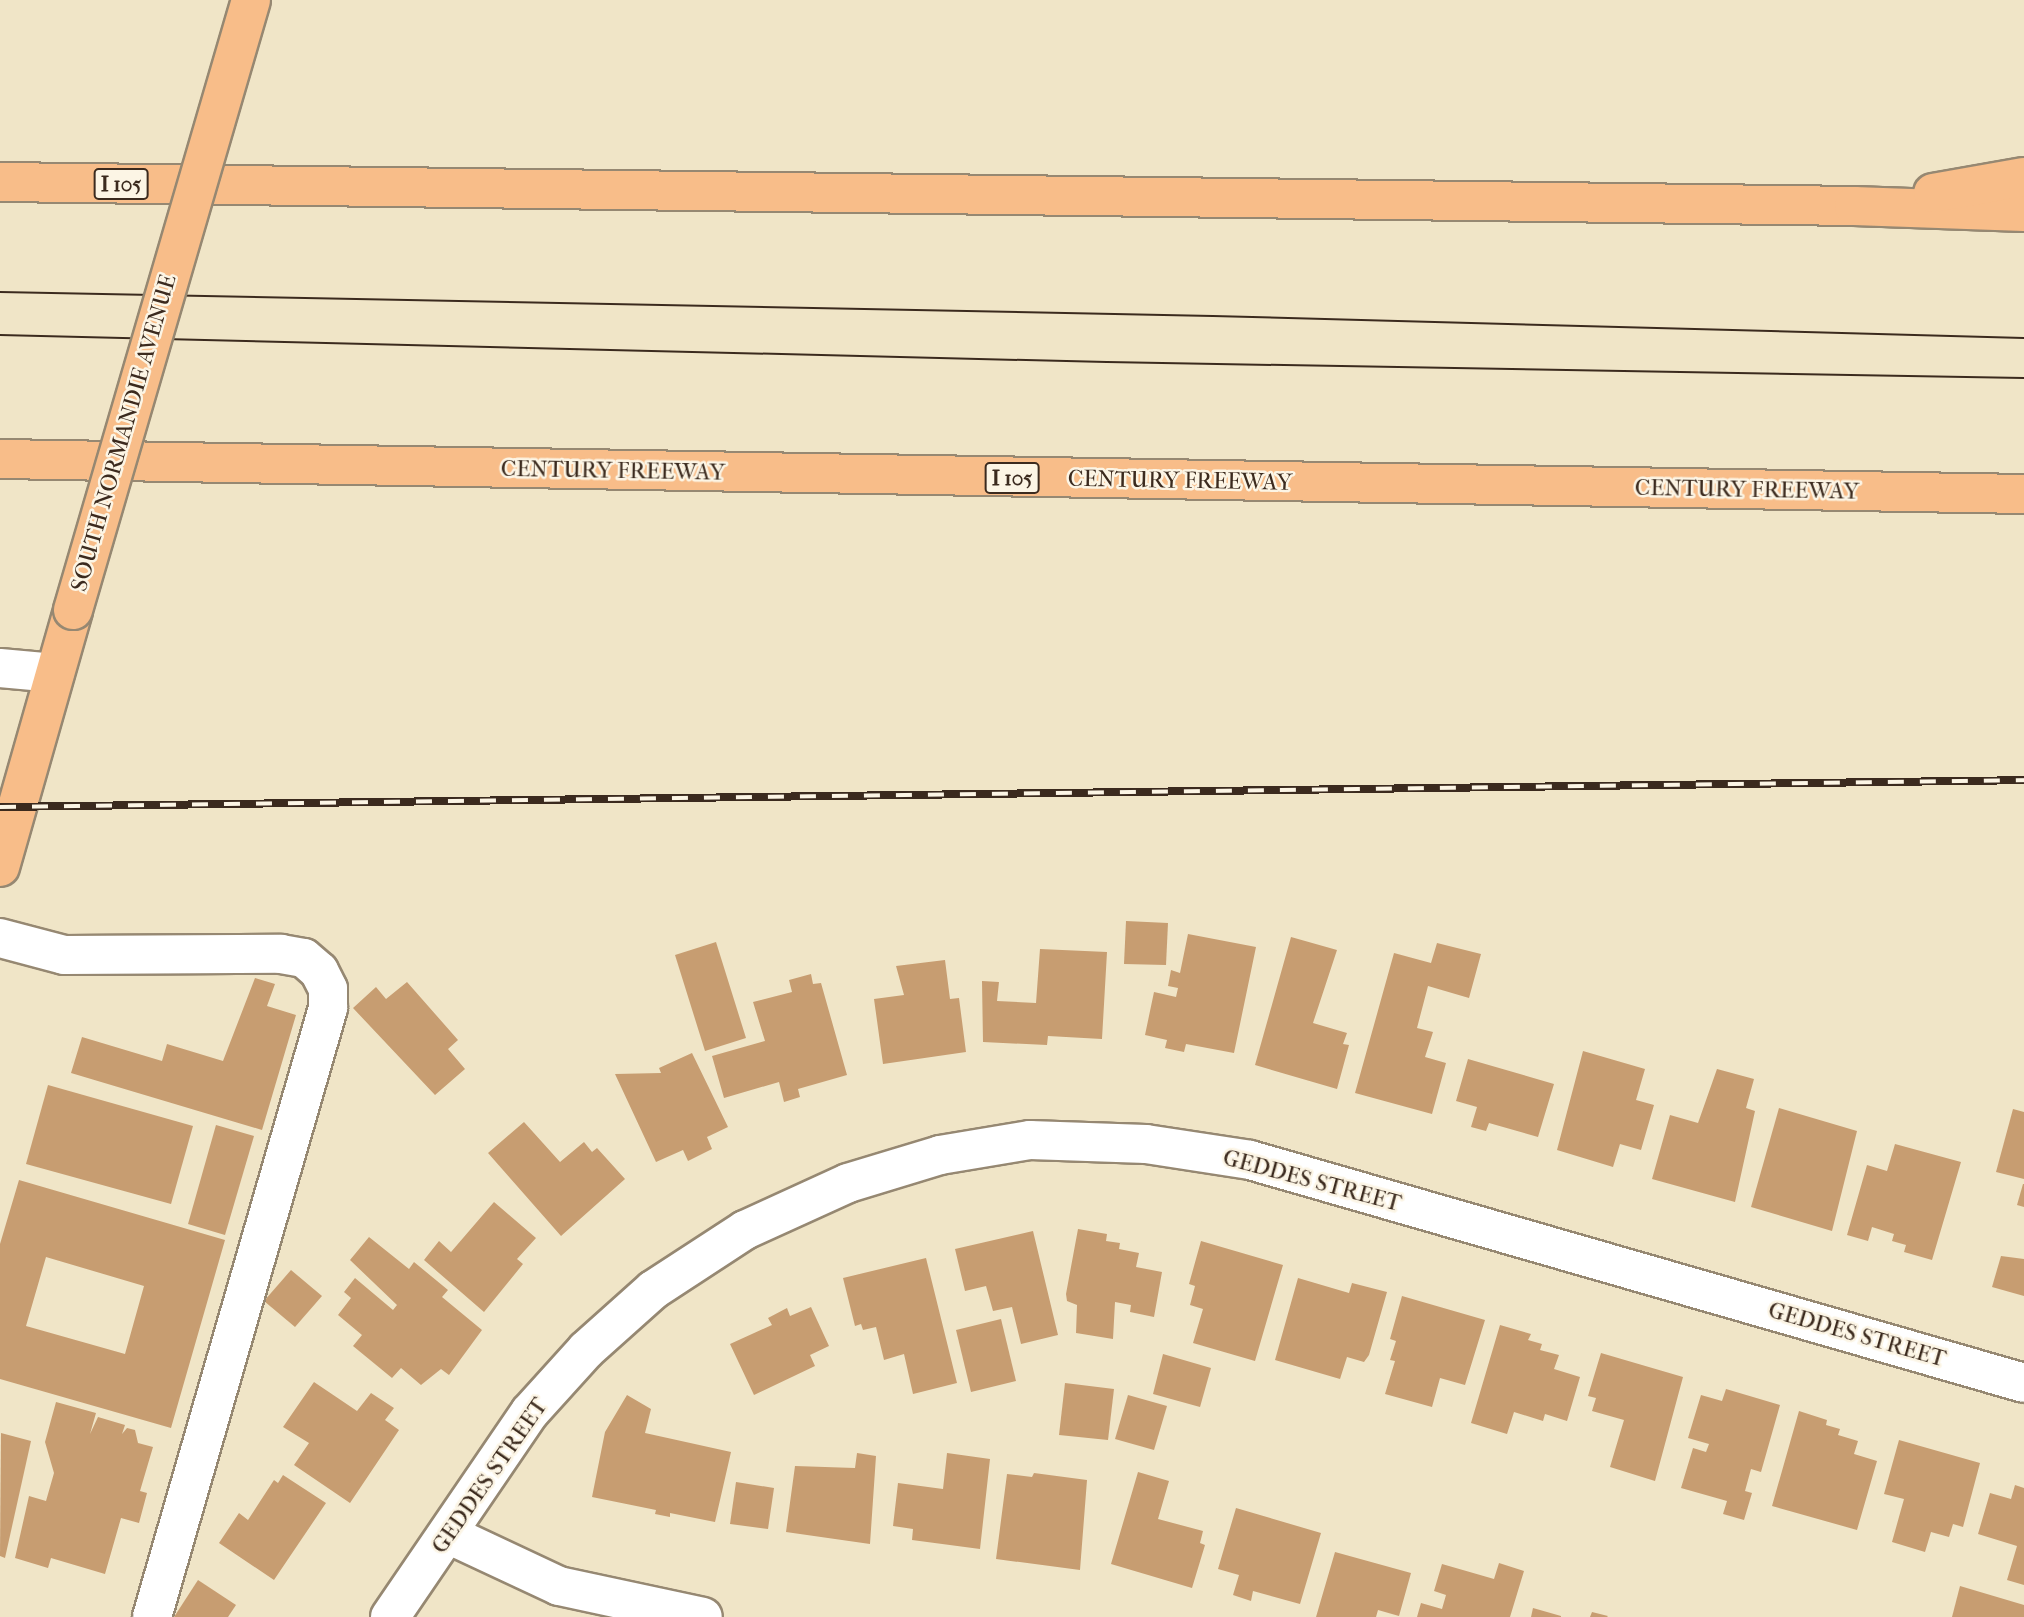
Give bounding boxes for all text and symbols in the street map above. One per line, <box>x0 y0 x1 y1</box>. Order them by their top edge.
road number: I 105 <box>93 166 149 202</box>
street label: SOUTH NORMANDIE AVENUE <box>65 271 183 595</box>
street label: CENTURY FREEWAY <box>501 455 725 487</box>
road number: I 105 <box>984 461 1040 496</box>
street label: CENTURY FREEWAY <box>1068 465 1292 497</box>
street label: CENTURY FREEWAY <box>1635 474 1859 506</box>
street label: GEDDES STREET <box>1220 1144 1404 1218</box>
street label: GEDDES STREET <box>1765 1296 1949 1374</box>
street label: GEDDES STREET <box>426 1393 554 1559</box>

